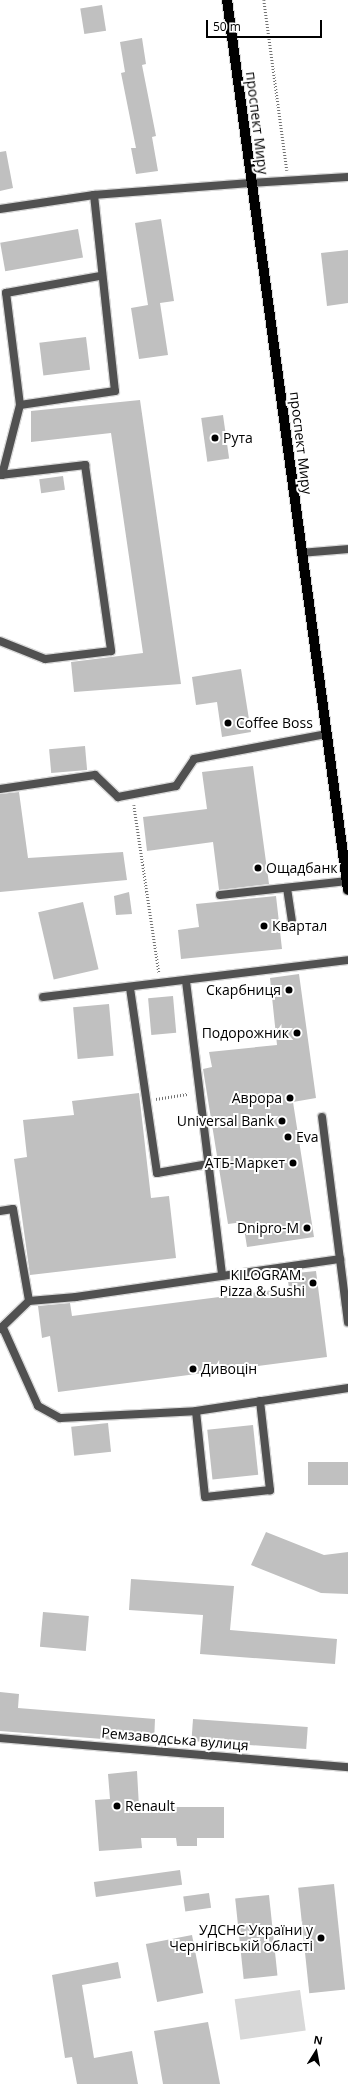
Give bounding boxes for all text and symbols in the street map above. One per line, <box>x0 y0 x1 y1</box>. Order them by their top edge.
scale bar <box>208 12 324 38</box>
text: 50 m <box>213 18 241 35</box>
street label: проспект Миру <box>242 71 272 175</box>
street label: проспект Миру <box>286 391 316 495</box>
place label: Рута <box>223 430 253 446</box>
marker: Рута <box>210 433 220 443</box>
place label: Coffee Boss <box>236 715 313 731</box>
marker: Coffee Boss <box>223 718 233 728</box>
place label: Ощадбанк <box>266 860 337 876</box>
marker: Ощадбанк <box>253 863 263 873</box>
place label: Квартал <box>272 918 327 934</box>
marker: Квартал <box>259 921 269 931</box>
place label: Скарбниця <box>206 982 281 998</box>
marker: Скарбниця <box>284 985 294 995</box>
place label: Подорожник <box>202 1025 289 1041</box>
marker: Подорожник <box>292 1028 302 1038</box>
place label: Аврора <box>232 1090 282 1106</box>
marker: Аврора <box>285 1093 295 1103</box>
place label: Universal Bank <box>177 1113 274 1129</box>
marker: Universal Bank <box>277 1116 287 1126</box>
place label: Eva <box>296 1129 319 1145</box>
marker: Eva <box>283 1132 293 1142</box>
place label: АТБ-Маркет <box>205 1155 285 1171</box>
marker: АТБ-Маркет <box>288 1158 298 1168</box>
place label: Dnipro-M <box>237 1220 299 1236</box>
marker: Dnipro-M <box>302 1223 312 1233</box>
place label: KILOGRAM. Pizza & Sushi <box>220 1267 305 1300</box>
marker: KILOGRAM. Pizza & Sushi <box>308 1278 318 1288</box>
place label: Дивоцін <box>201 1361 257 1377</box>
marker: Дивоцін <box>188 1364 198 1374</box>
street label: Ремзаводська вулиця <box>101 1724 249 1754</box>
place label: Renault <box>125 1798 175 1814</box>
marker: Renault <box>112 1801 122 1811</box>
place label: УДСНС України у Чернігівській області <box>169 1922 313 1954</box>
marker: УДСНС України у Чернігівській області <box>316 1933 326 1943</box>
north arrow <box>296 2032 336 2072</box>
text: N <box>313 2032 324 2048</box>

